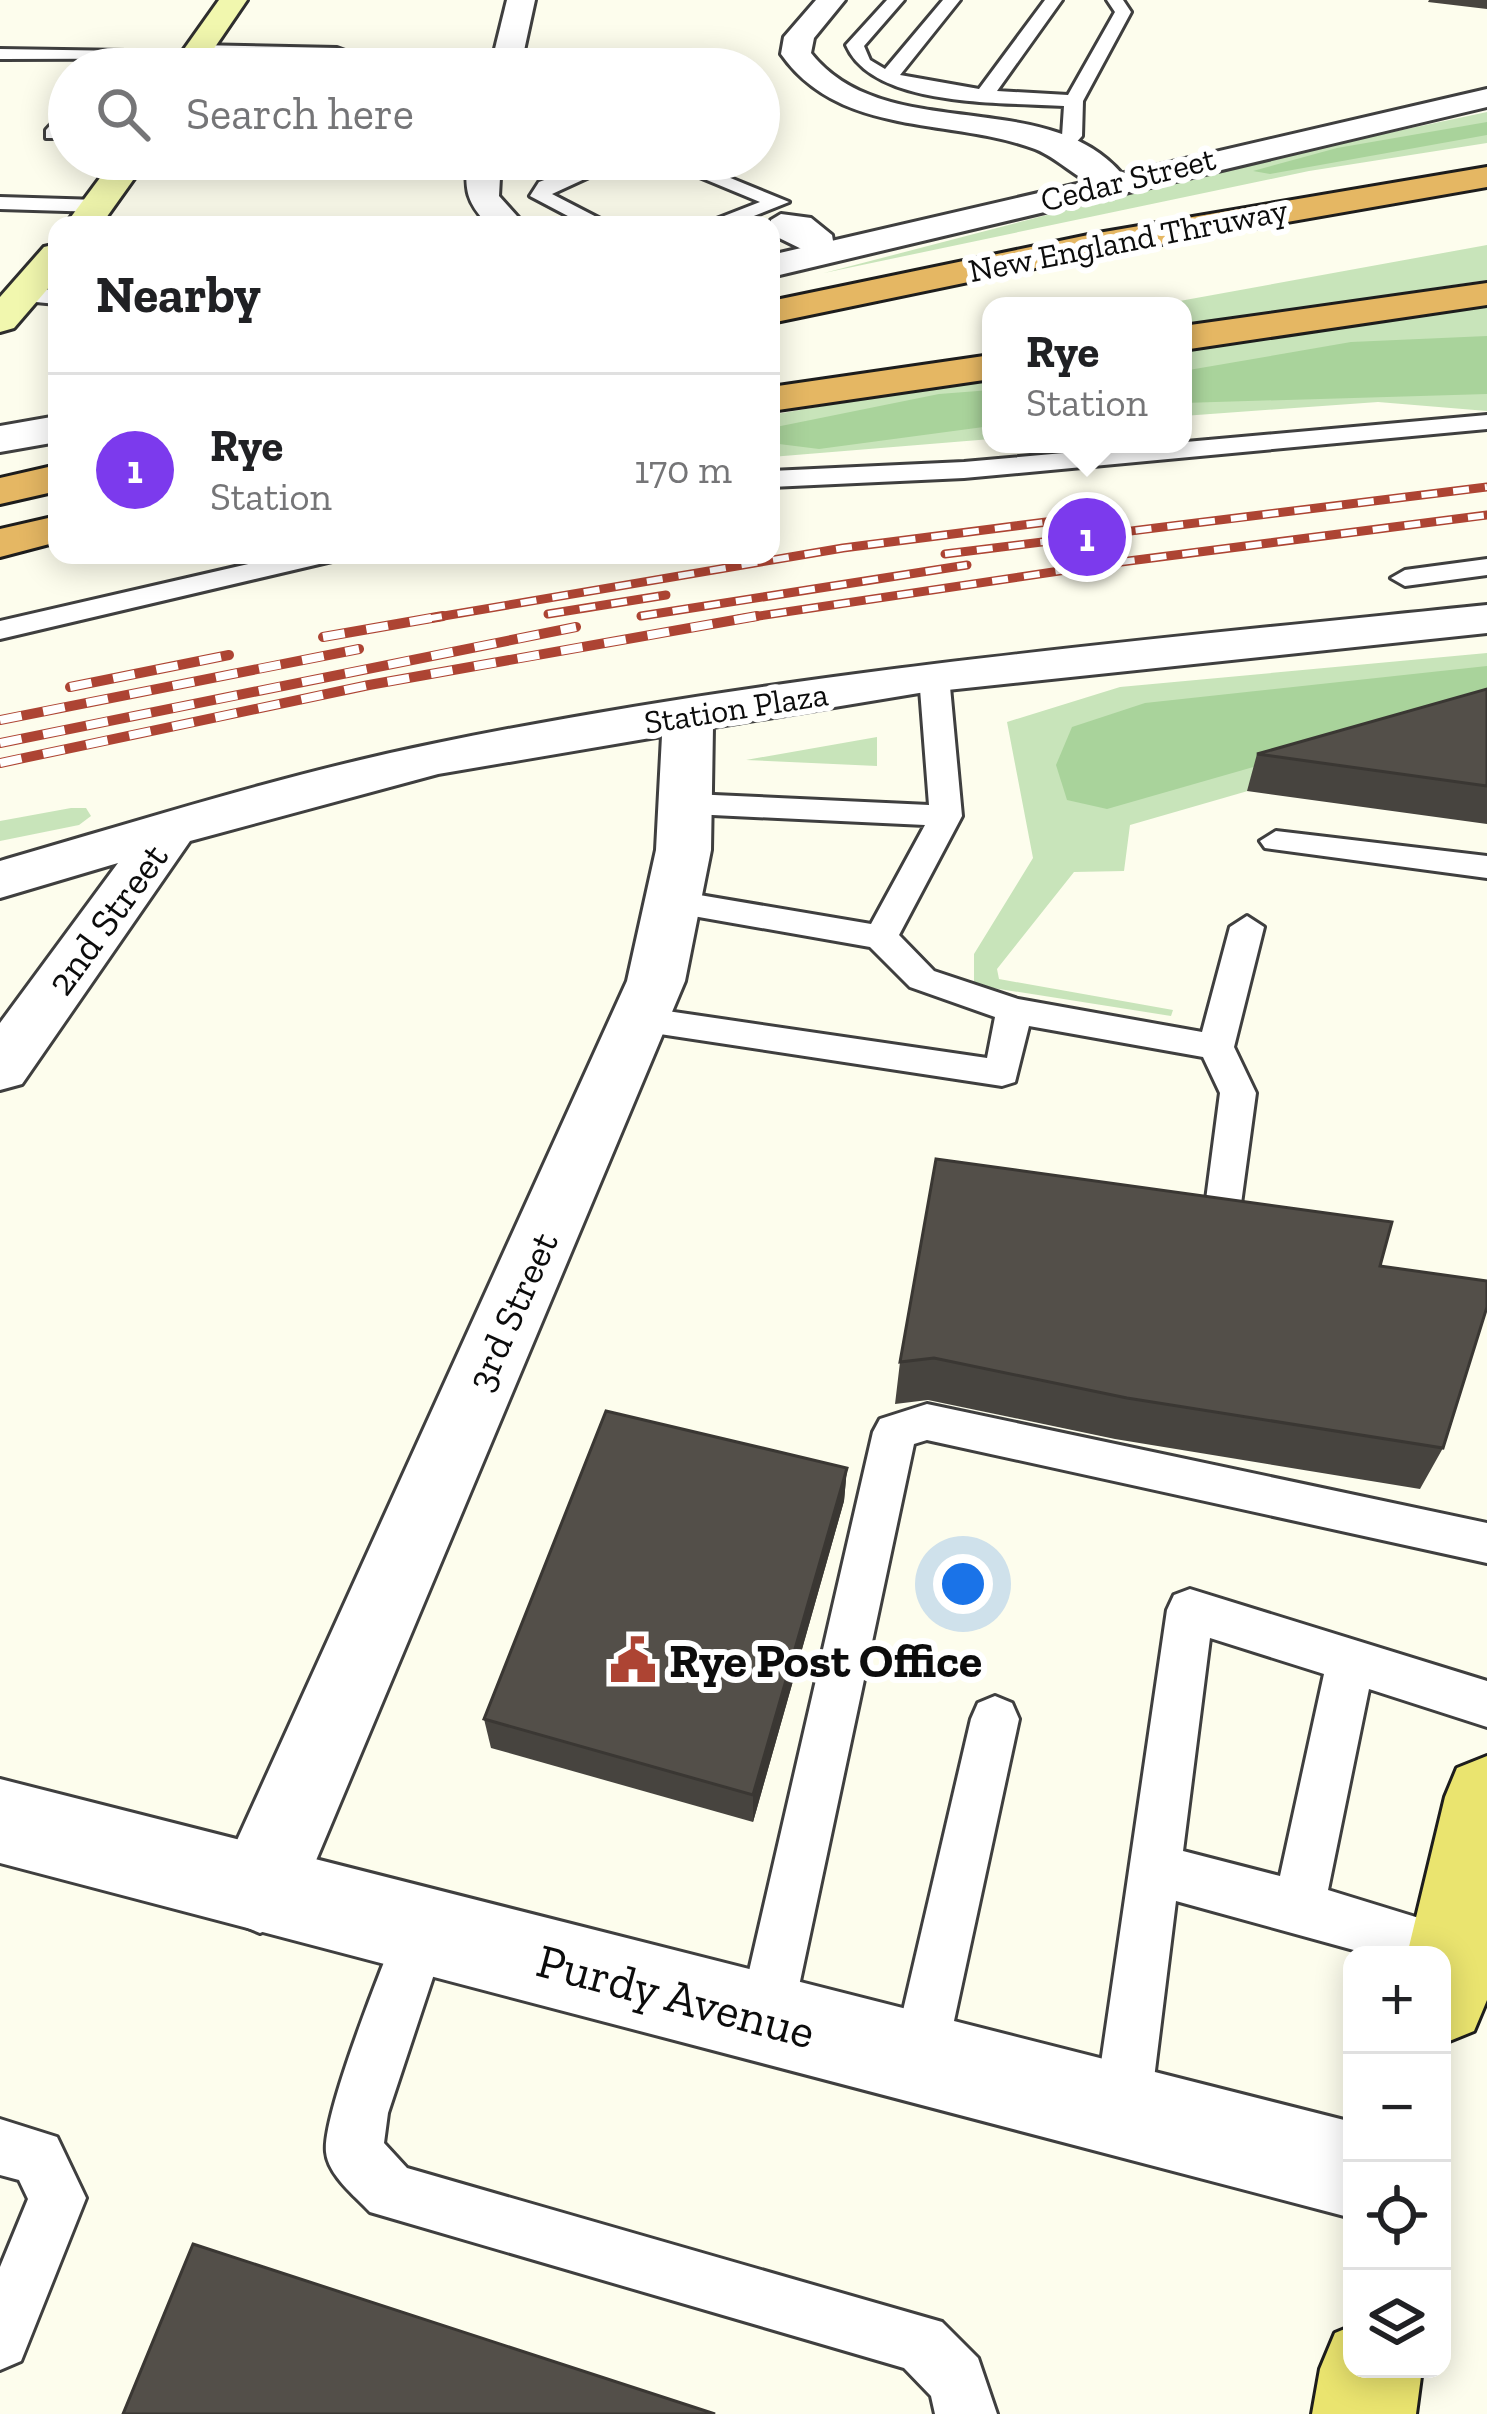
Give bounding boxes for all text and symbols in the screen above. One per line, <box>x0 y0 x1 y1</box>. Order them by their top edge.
search box <box>48 48 780 180</box>
icon: search <box>90 81 156 147</box>
text: Search here <box>186 87 414 141</box>
street label: Cedar Street <box>1037 138 1220 220</box>
street label: New England Thruway <box>965 190 1291 290</box>
text: Nearby <box>96 264 261 325</box>
popup <box>982 297 1192 453</box>
text: Rye <box>1026 325 1099 379</box>
text: Station <box>1026 379 1148 426</box>
text: Rye <box>210 419 283 473</box>
text: 1 <box>127 446 143 493</box>
text: 170 m <box>634 446 732 493</box>
text: Station <box>210 473 332 520</box>
pin: 1 <box>1048 492 1126 582</box>
street label: Station Plaza <box>641 674 831 742</box>
street label: 2nd Street <box>36 834 178 1004</box>
street label: 3rd Street <box>456 1224 568 1398</box>
your location <box>933 1554 993 1614</box>
place label: Rye Post Office <box>669 1632 982 1689</box>
public building icon: Rye Post Office <box>608 1635 658 1685</box>
street label: Purdy Avenue <box>531 1932 821 2060</box>
map controls <box>1343 1946 1451 2378</box>
button: + <box>1343 1946 1451 2054</box>
button: − <box>1343 2054 1451 2162</box>
button: locate <box>1343 2162 1451 2270</box>
button: layers <box>1343 2270 1451 2378</box>

